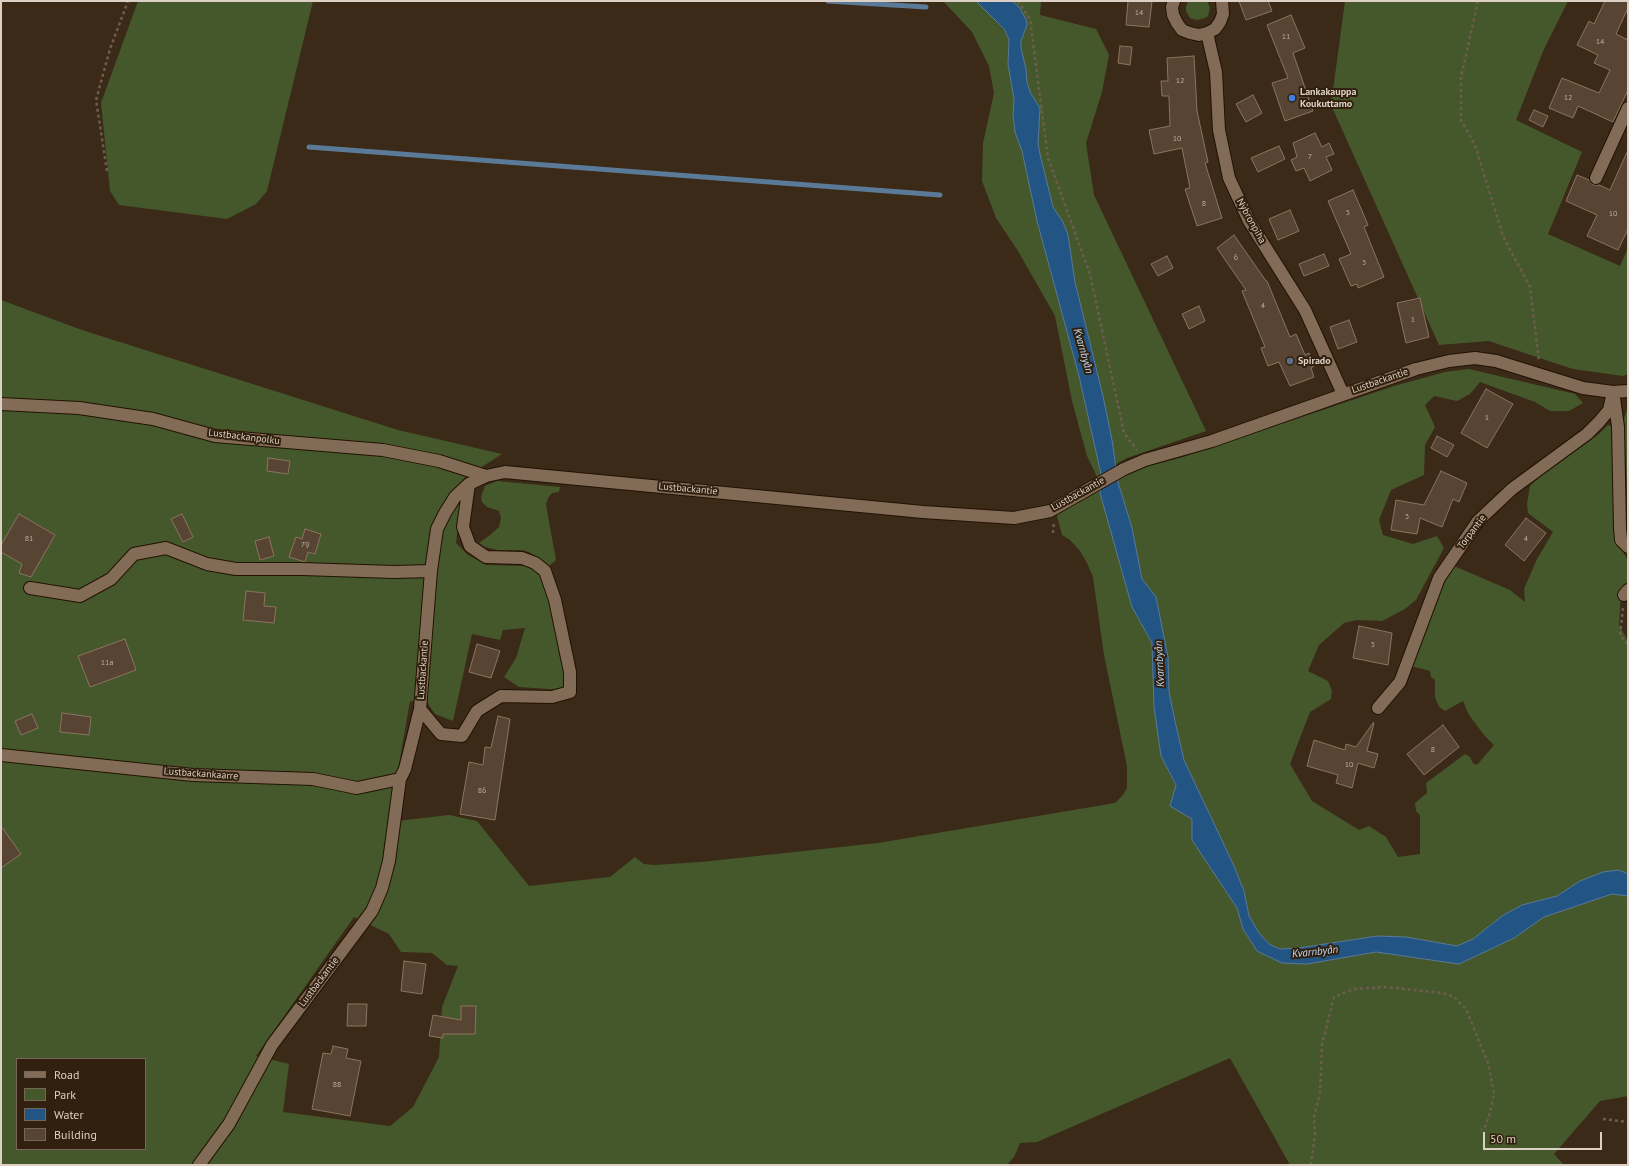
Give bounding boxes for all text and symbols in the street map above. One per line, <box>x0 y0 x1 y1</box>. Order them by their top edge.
house number: 14 <box>1135 8 1143 18</box>
house number: 11 <box>1282 32 1290 42</box>
house number: 14 <box>1596 37 1604 47</box>
house number: 12 <box>1176 76 1184 86</box>
place label: Lankakauppa Koukuttamo <box>1300 86 1356 110</box>
marker: Lankakauppa Koukuttamo <box>1287 93 1297 103</box>
house number: 12 <box>1564 93 1572 103</box>
house number: 10 <box>1173 134 1181 144</box>
house number: 7 <box>1308 152 1312 162</box>
street label: Nybronpiha <box>1234 196 1268 246</box>
house number: 8 <box>1202 199 1206 209</box>
house number: 5 <box>1346 208 1350 218</box>
house number: 10 <box>1609 209 1617 219</box>
house number: 6 <box>1234 253 1238 263</box>
house number: 3 <box>1362 258 1366 268</box>
house number: 4 <box>1261 301 1265 311</box>
house number: 1 <box>1411 315 1415 325</box>
water label: Kvarnbyån <box>1070 327 1096 375</box>
place label: Spirado <box>1298 355 1331 367</box>
marker: Spirado <box>1285 356 1295 366</box>
street label: Lustbackantie <box>1350 366 1410 396</box>
house number: 1 <box>1485 413 1489 423</box>
street label: Lustbackanpolku <box>208 427 280 447</box>
street label: Lustbackantie <box>1049 474 1107 514</box>
street label: Lustbackantie <box>658 480 718 498</box>
house number: 3 <box>1405 512 1409 522</box>
street label: Torpantie <box>1455 512 1489 552</box>
house number: 81 <box>25 534 33 544</box>
house number: 4 <box>1524 534 1528 544</box>
house number: 79 <box>301 540 309 550</box>
street label: Lustbackantie <box>415 640 431 700</box>
water label: Kvarnbyån <box>1152 640 1168 688</box>
house number: 5 <box>1371 640 1375 650</box>
house number: 11a <box>101 658 113 668</box>
house number: 8 <box>1431 745 1435 755</box>
house number: 10 <box>1345 760 1353 770</box>
street label: Lustbackankaarre <box>163 765 239 783</box>
house number: 86 <box>478 786 486 796</box>
water label: Kvarnbyån <box>1291 943 1339 961</box>
street label: Lustbackantie <box>296 955 342 1009</box>
legend <box>16 1058 146 1150</box>
text: Road <box>54 1067 79 1082</box>
house number: 88 <box>333 1080 341 1090</box>
text: Park <box>54 1087 76 1102</box>
text: Water <box>54 1107 84 1122</box>
scale bar <box>1485 1124 1604 1150</box>
text: Building <box>54 1127 97 1142</box>
text: 50 m <box>1490 1131 1516 1146</box>

